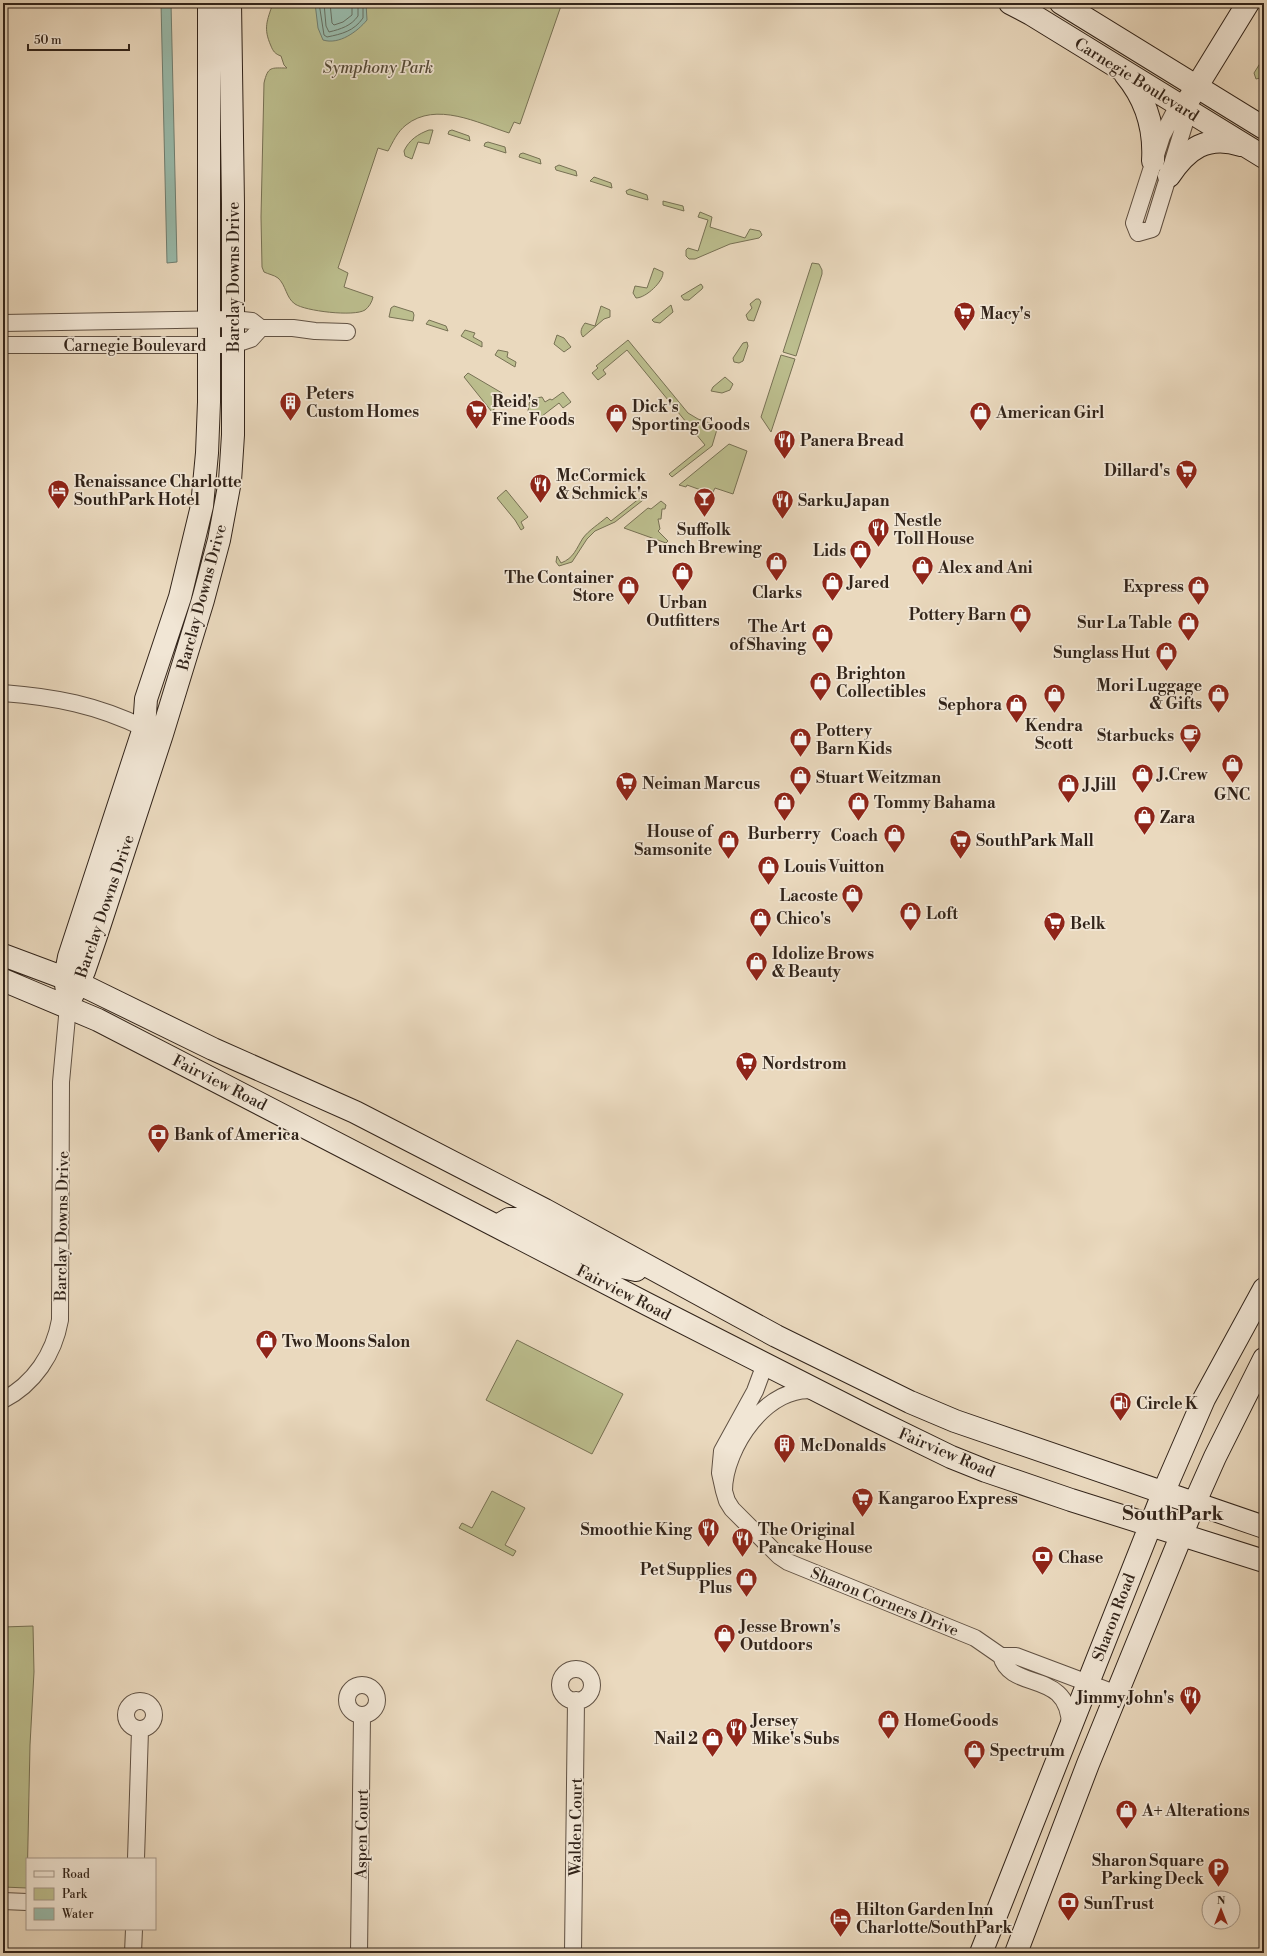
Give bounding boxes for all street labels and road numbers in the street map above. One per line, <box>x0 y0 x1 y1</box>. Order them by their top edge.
street label: Carnegie Boulevard <box>1071 34 1202 126</box>
street label: Barclay Downs Drive <box>224 202 244 353</box>
street label: Carnegie Boulevard <box>64 336 206 356</box>
street label: Barclay Downs Drive <box>173 522 231 674</box>
street label: Barclay Downs Drive <box>71 832 139 982</box>
street label: Fairview Road <box>169 1051 270 1115</box>
street label: Barclay Downs Drive <box>51 1151 73 1302</box>
street label: Fairview Road <box>573 1261 674 1325</box>
street label: Fairview Road <box>895 1424 998 1482</box>
street label: Sharon Corners Drive <box>808 1563 962 1641</box>
street label: Sharon Road <box>1088 1571 1140 1664</box>
street label: Walden Court <box>565 1777 587 1877</box>
street label: Aspen Court <box>351 1788 373 1880</box>

